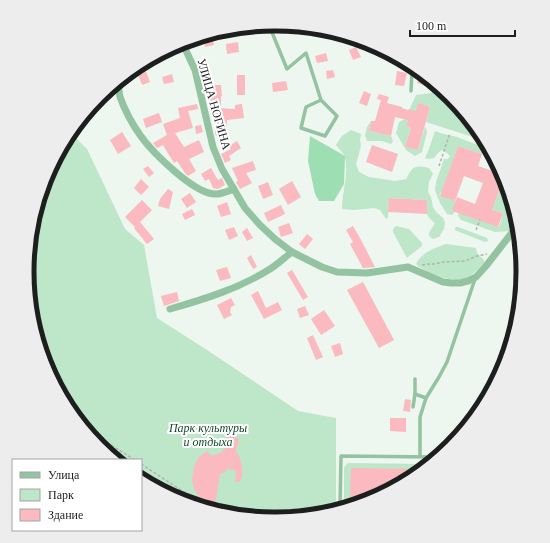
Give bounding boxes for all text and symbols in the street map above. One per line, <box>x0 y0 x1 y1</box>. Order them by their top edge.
scale bar <box>410 12 515 38</box>
text: 100 m <box>416 19 447 33</box>
street label: УЛИЦА НОГИНА <box>194 57 234 152</box>
park label: Парк культуры и отдыха <box>168 421 247 449</box>
legend <box>12 459 142 531</box>
text: Улица <box>48 468 80 482</box>
text: Парк <box>48 488 74 502</box>
text: Здание <box>48 508 83 522</box>

